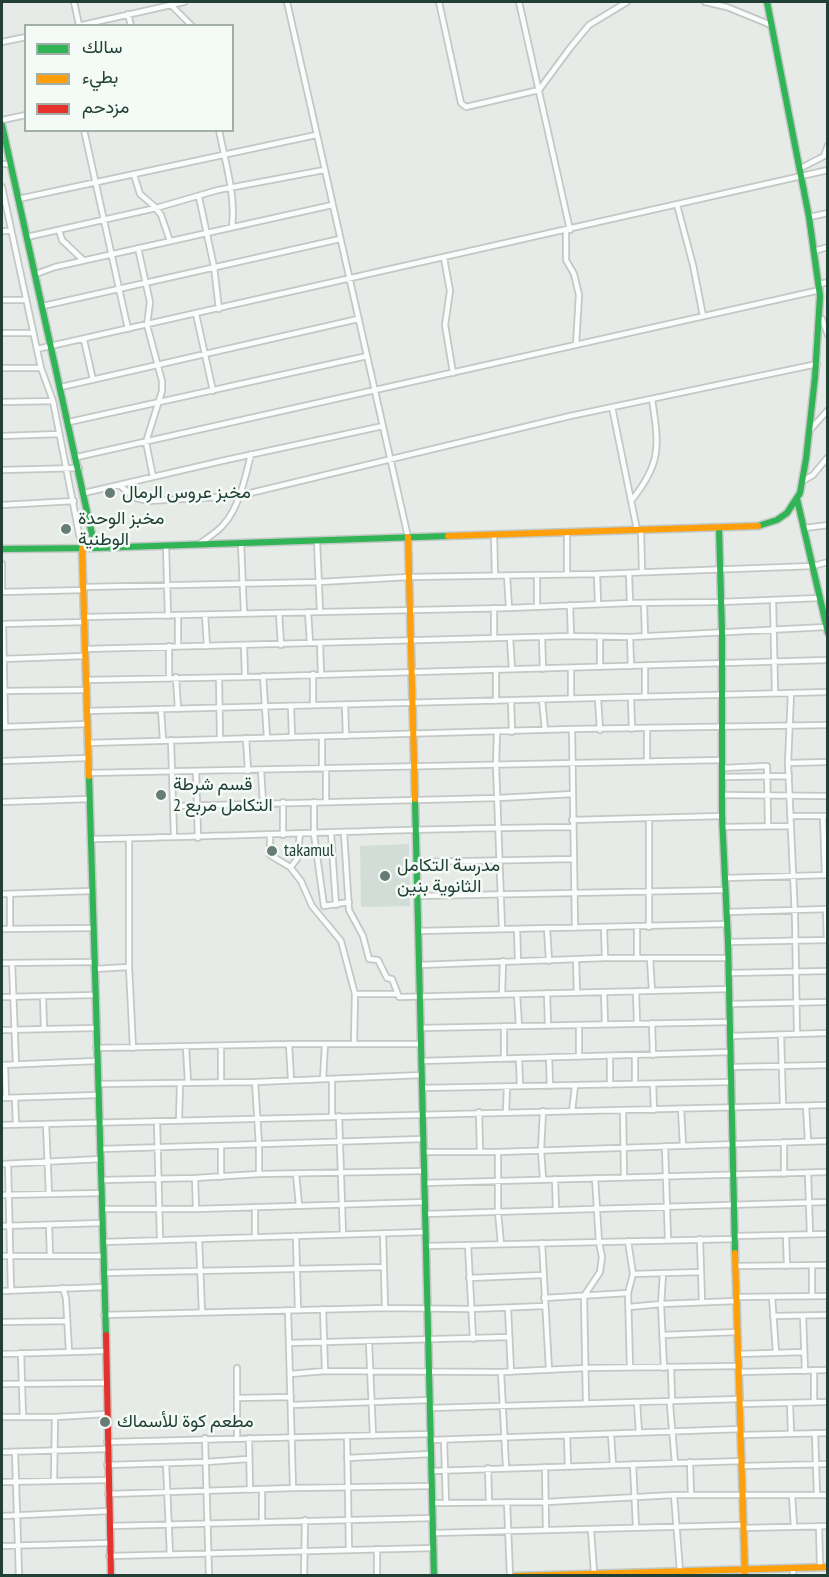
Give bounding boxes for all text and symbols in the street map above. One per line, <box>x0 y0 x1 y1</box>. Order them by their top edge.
legend <box>24 24 234 132</box>
text: سالك <box>82 35 122 58</box>
text: بطيء <box>82 65 118 88</box>
text: مزدحم <box>82 95 129 118</box>
place label: مخبز عروس الرمال <box>122 482 251 504</box>
marker: مخبز عروس الرمال <box>103 486 117 500</box>
place label: مخبز الوحدة الوطنية <box>78 508 164 550</box>
marker: مخبز الوحدة الوطنية <box>59 522 73 536</box>
place label: قسم شرطة التكامل مربع 2 <box>173 774 273 816</box>
marker: قسم شرطة التكامل مربع 2 <box>154 788 168 802</box>
place label: takamul <box>284 840 334 862</box>
marker: takamul <box>265 844 279 858</box>
place label: مدرسة التكامل الثانوية بنين <box>397 855 500 898</box>
marker: مدرسة التكامل الثانوية بنين <box>378 869 392 883</box>
place label: مطعم كوة للأسماك <box>117 1411 254 1433</box>
marker: مطعم كوة للأسماك <box>98 1415 112 1429</box>

